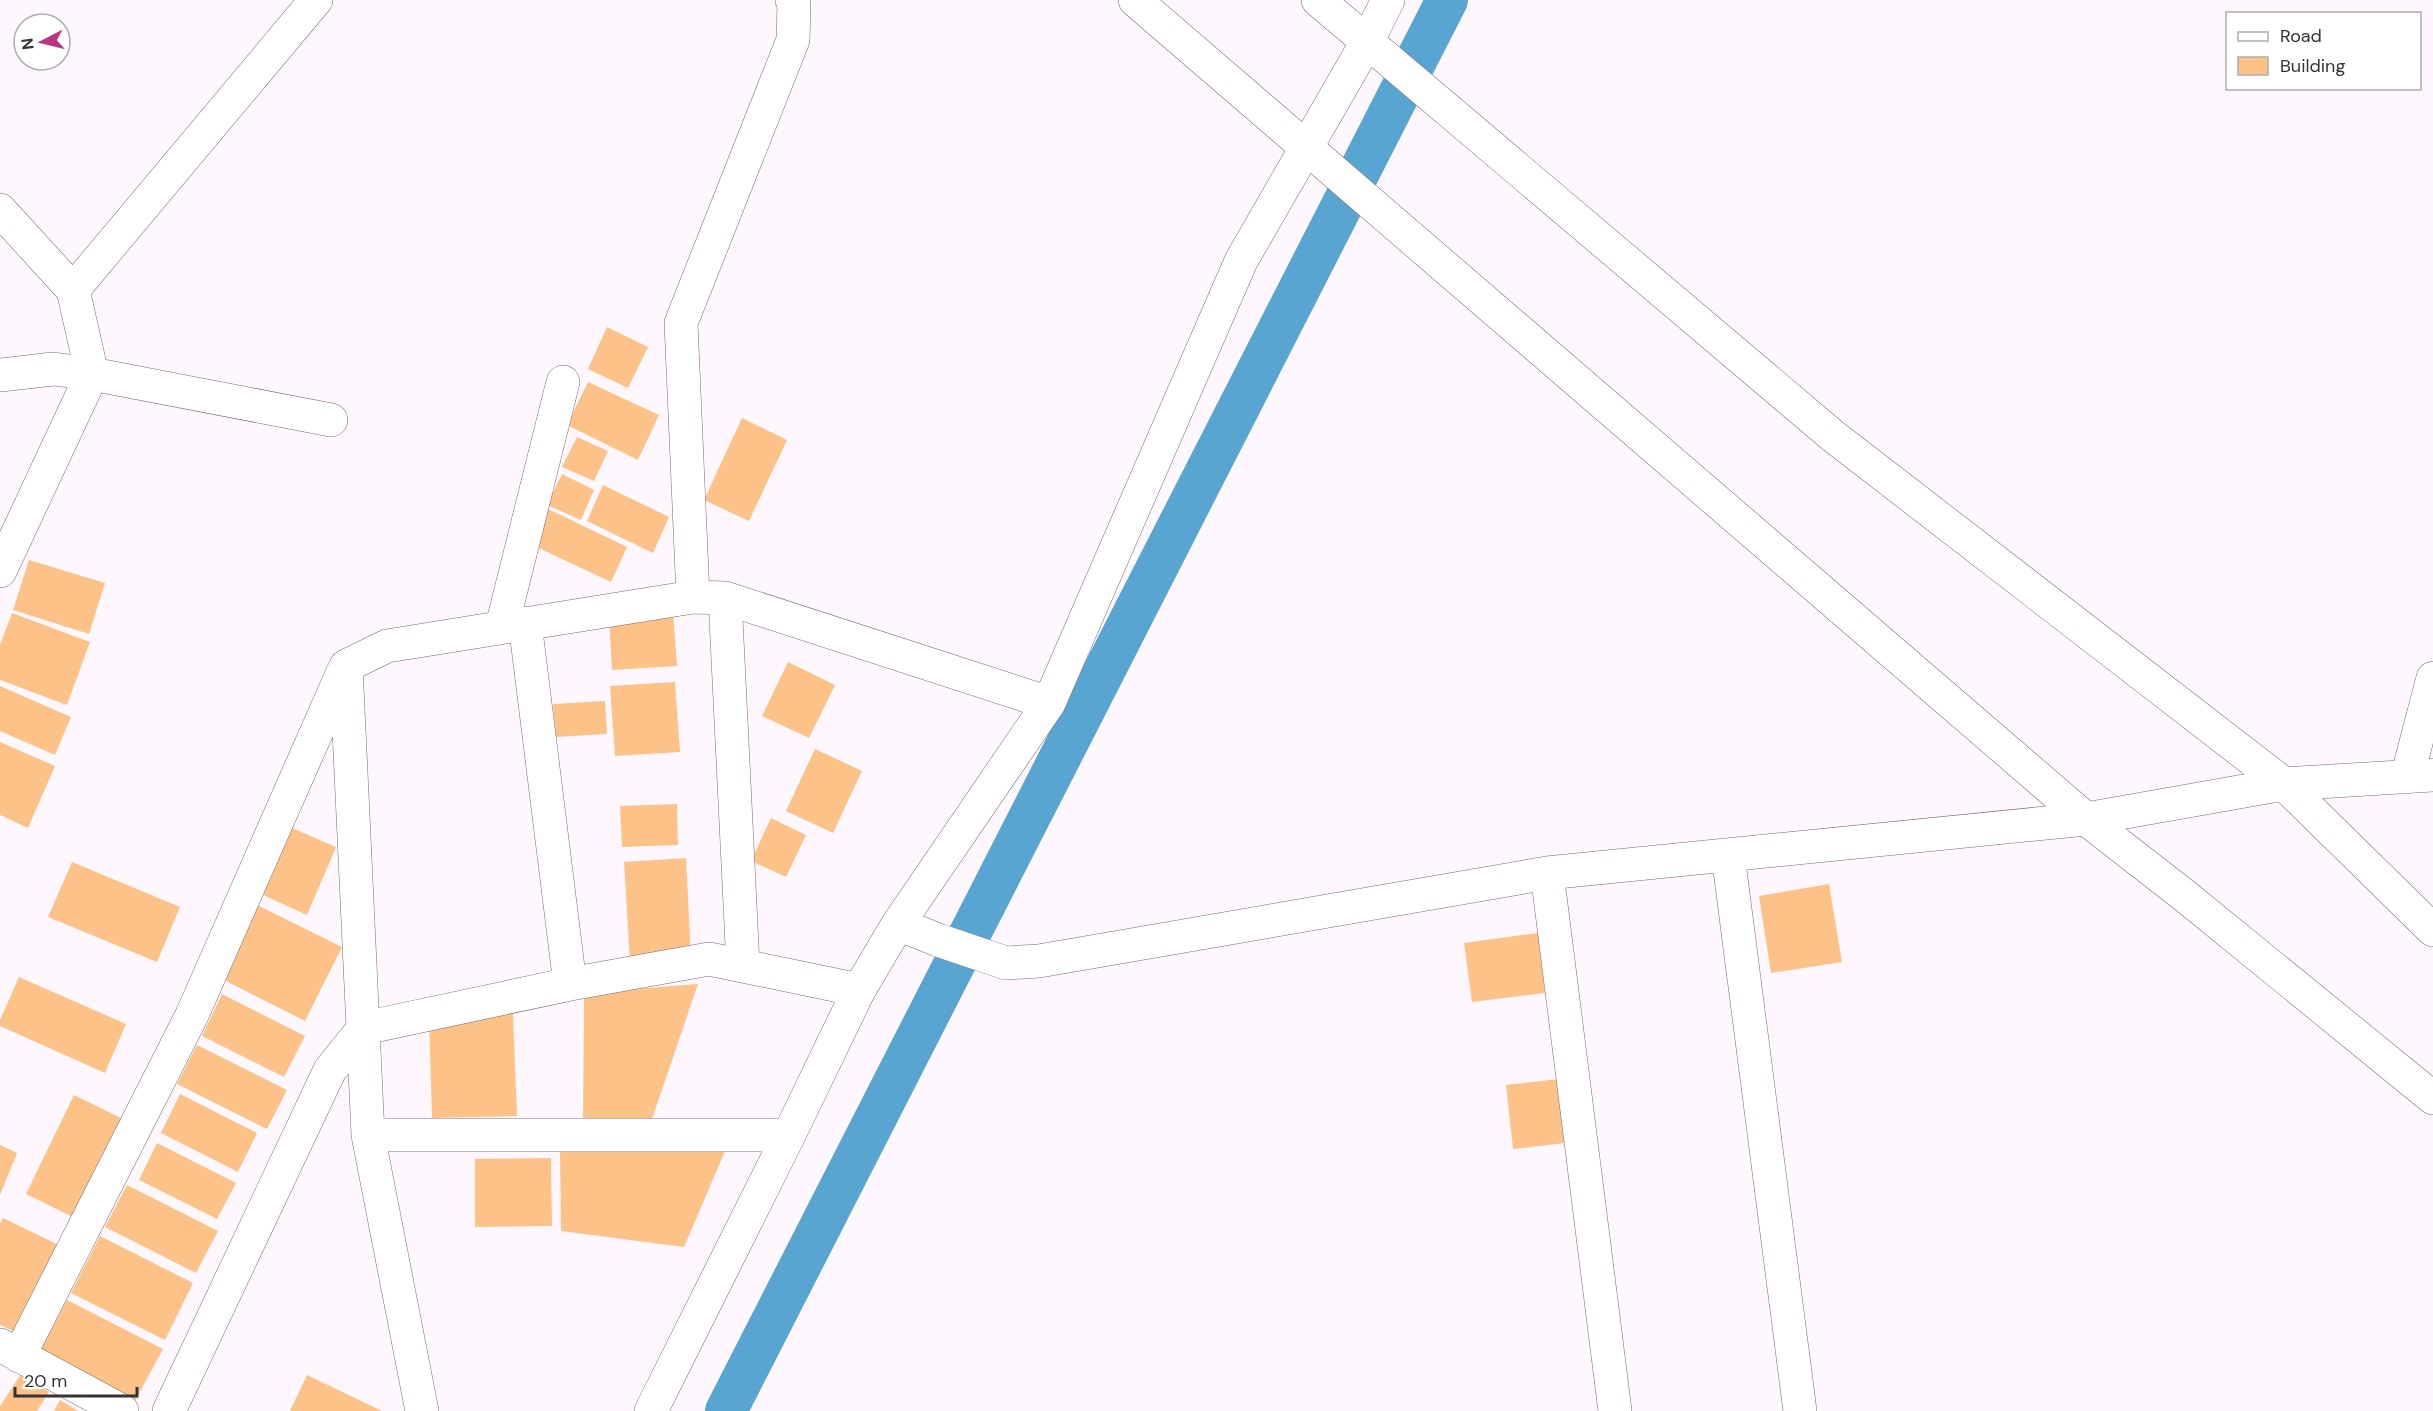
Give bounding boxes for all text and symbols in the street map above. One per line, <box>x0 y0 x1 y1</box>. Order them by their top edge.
north arrow <box>12 12 72 72</box>
legend <box>2226 12 2421 90</box>
text: Road <box>2280 24 2322 48</box>
text: N <box>16 37 39 51</box>
text: Building <box>2280 54 2345 78</box>
scale bar <box>15 1360 136 1398</box>
text: 20 m <box>24 1369 67 1393</box>

